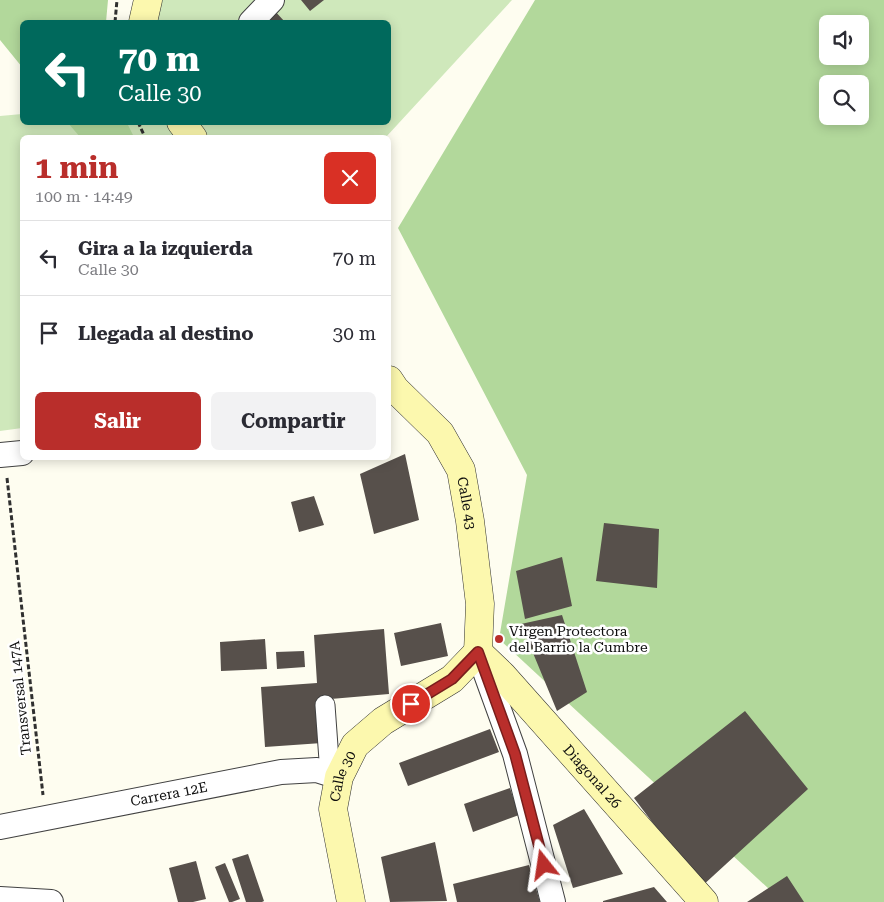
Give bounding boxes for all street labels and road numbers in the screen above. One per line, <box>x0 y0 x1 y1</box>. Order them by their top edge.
street label: Calle 43 <box>454 476 479 531</box>
street label: Transversal 147A <box>6 640 34 756</box>
street label: Diagonal 26 <box>560 741 625 811</box>
street label: Calle 30 <box>327 748 359 803</box>
street label: Carrera 12E <box>129 779 209 809</box>

